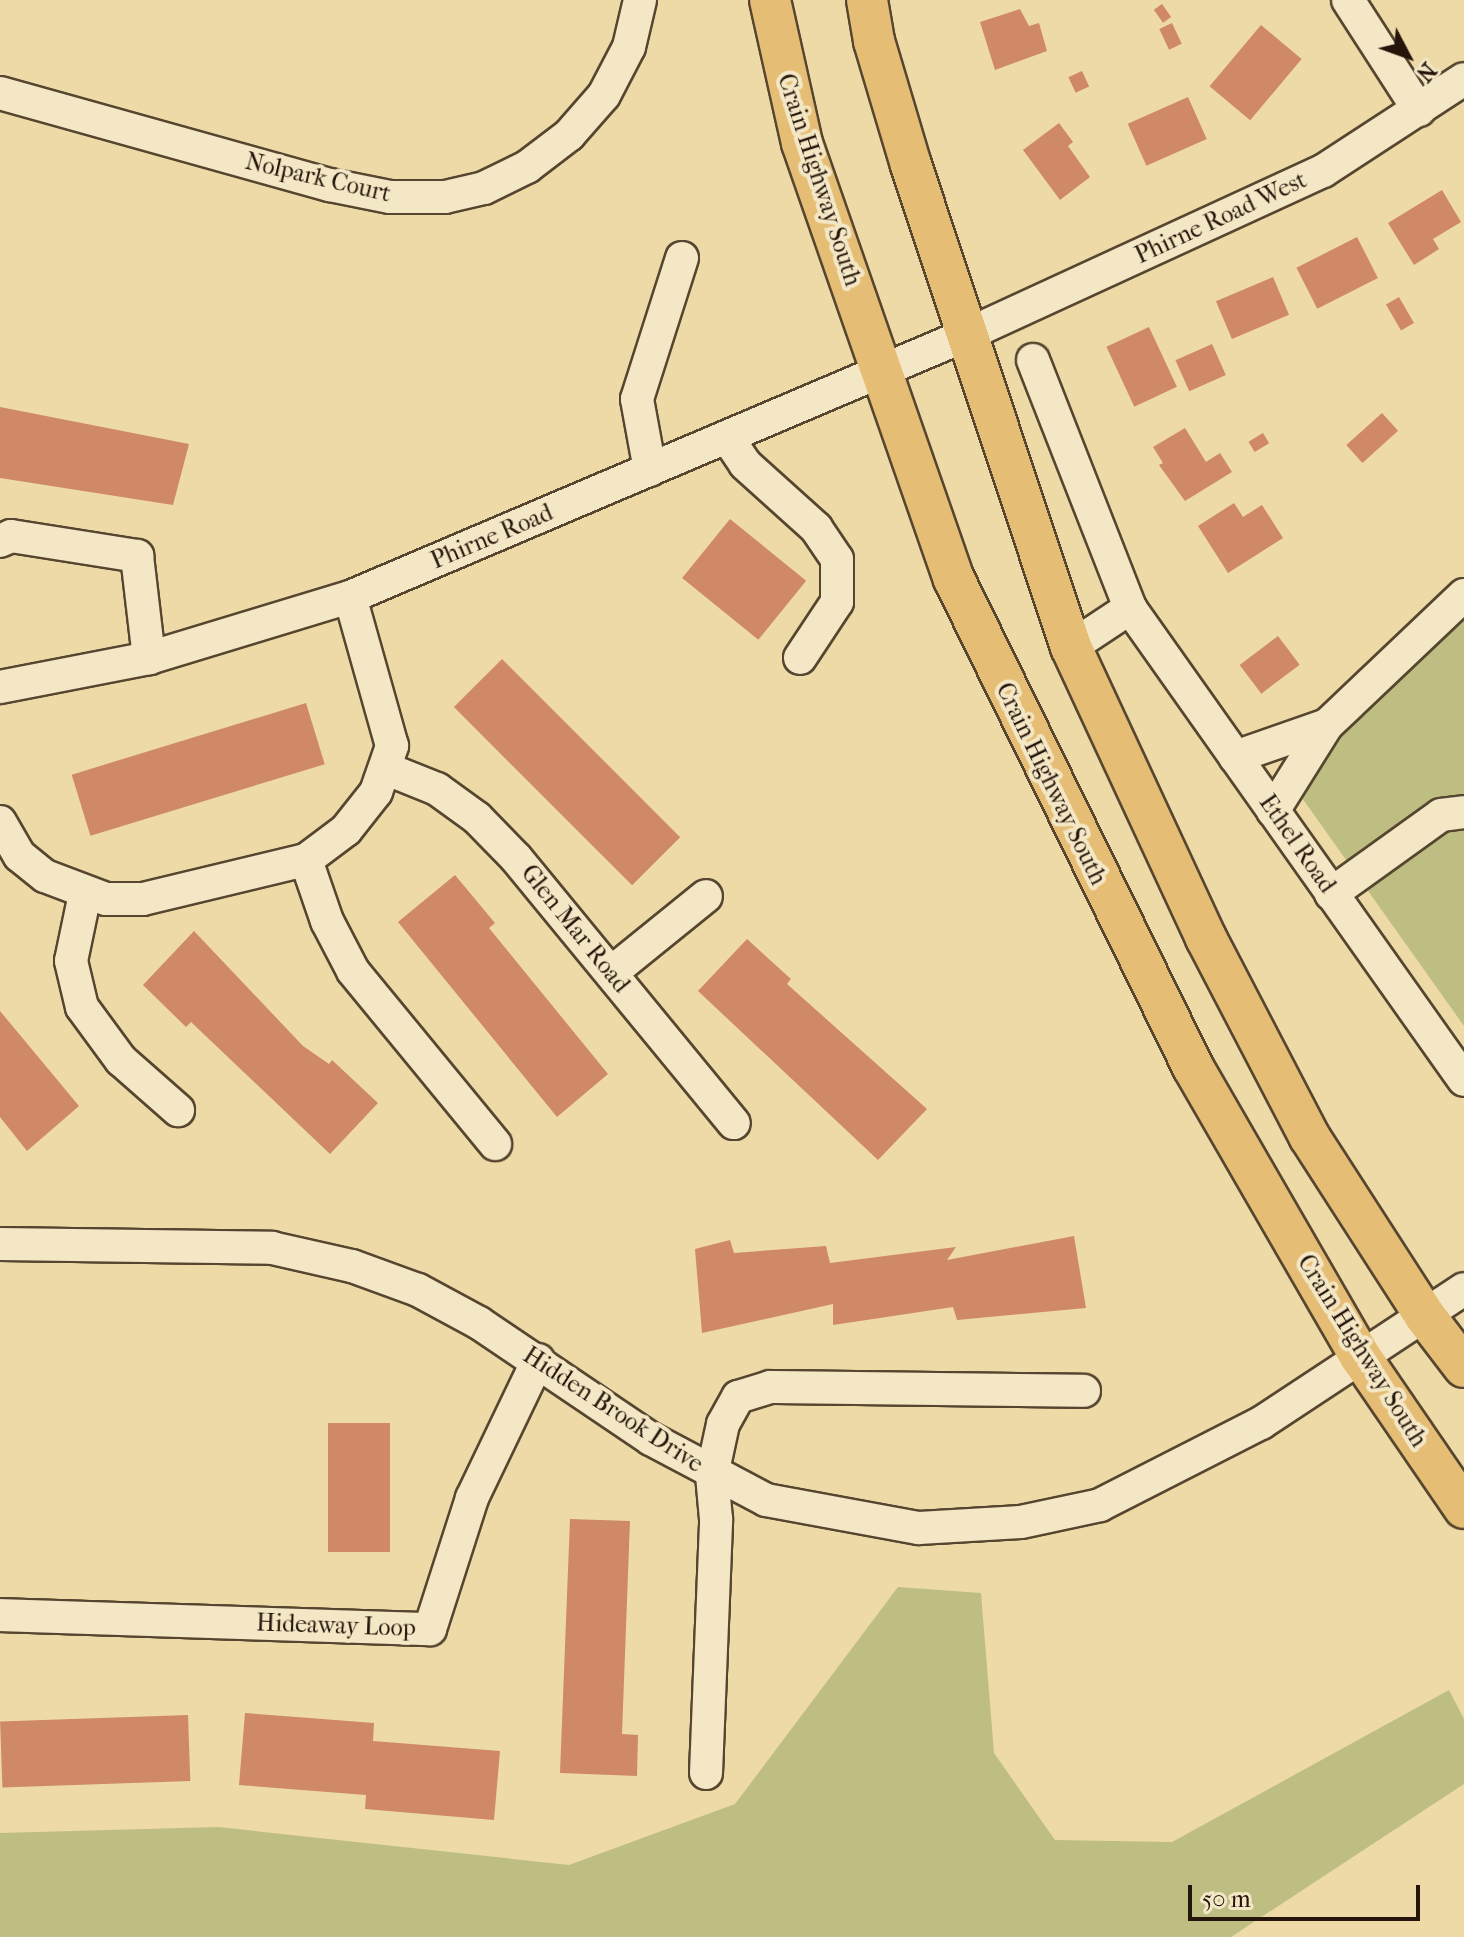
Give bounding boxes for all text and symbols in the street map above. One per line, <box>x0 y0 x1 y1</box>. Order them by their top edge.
north arrow <box>1368 16 1448 96</box>
text: N <box>1411 57 1441 87</box>
street label: Crain Highway South <box>771 70 867 290</box>
street label: Nolpark Court <box>242 147 394 209</box>
street label: Phirne Road West <box>1131 166 1311 270</box>
street label: Phirne Road <box>427 498 557 576</box>
street label: Crain Highway South <box>990 678 1112 890</box>
street label: Ethel Road <box>1253 789 1341 899</box>
street label: Glen Mar Road <box>515 859 635 999</box>
street label: Crain Highway South <box>1291 1249 1433 1453</box>
street label: Hidden Brook Drive <box>518 1341 708 1479</box>
street label: Hideaway Loop <box>256 1609 416 1643</box>
scale bar <box>1192 1869 1424 1919</box>
text: 50 m <box>1202 1885 1251 1913</box>

